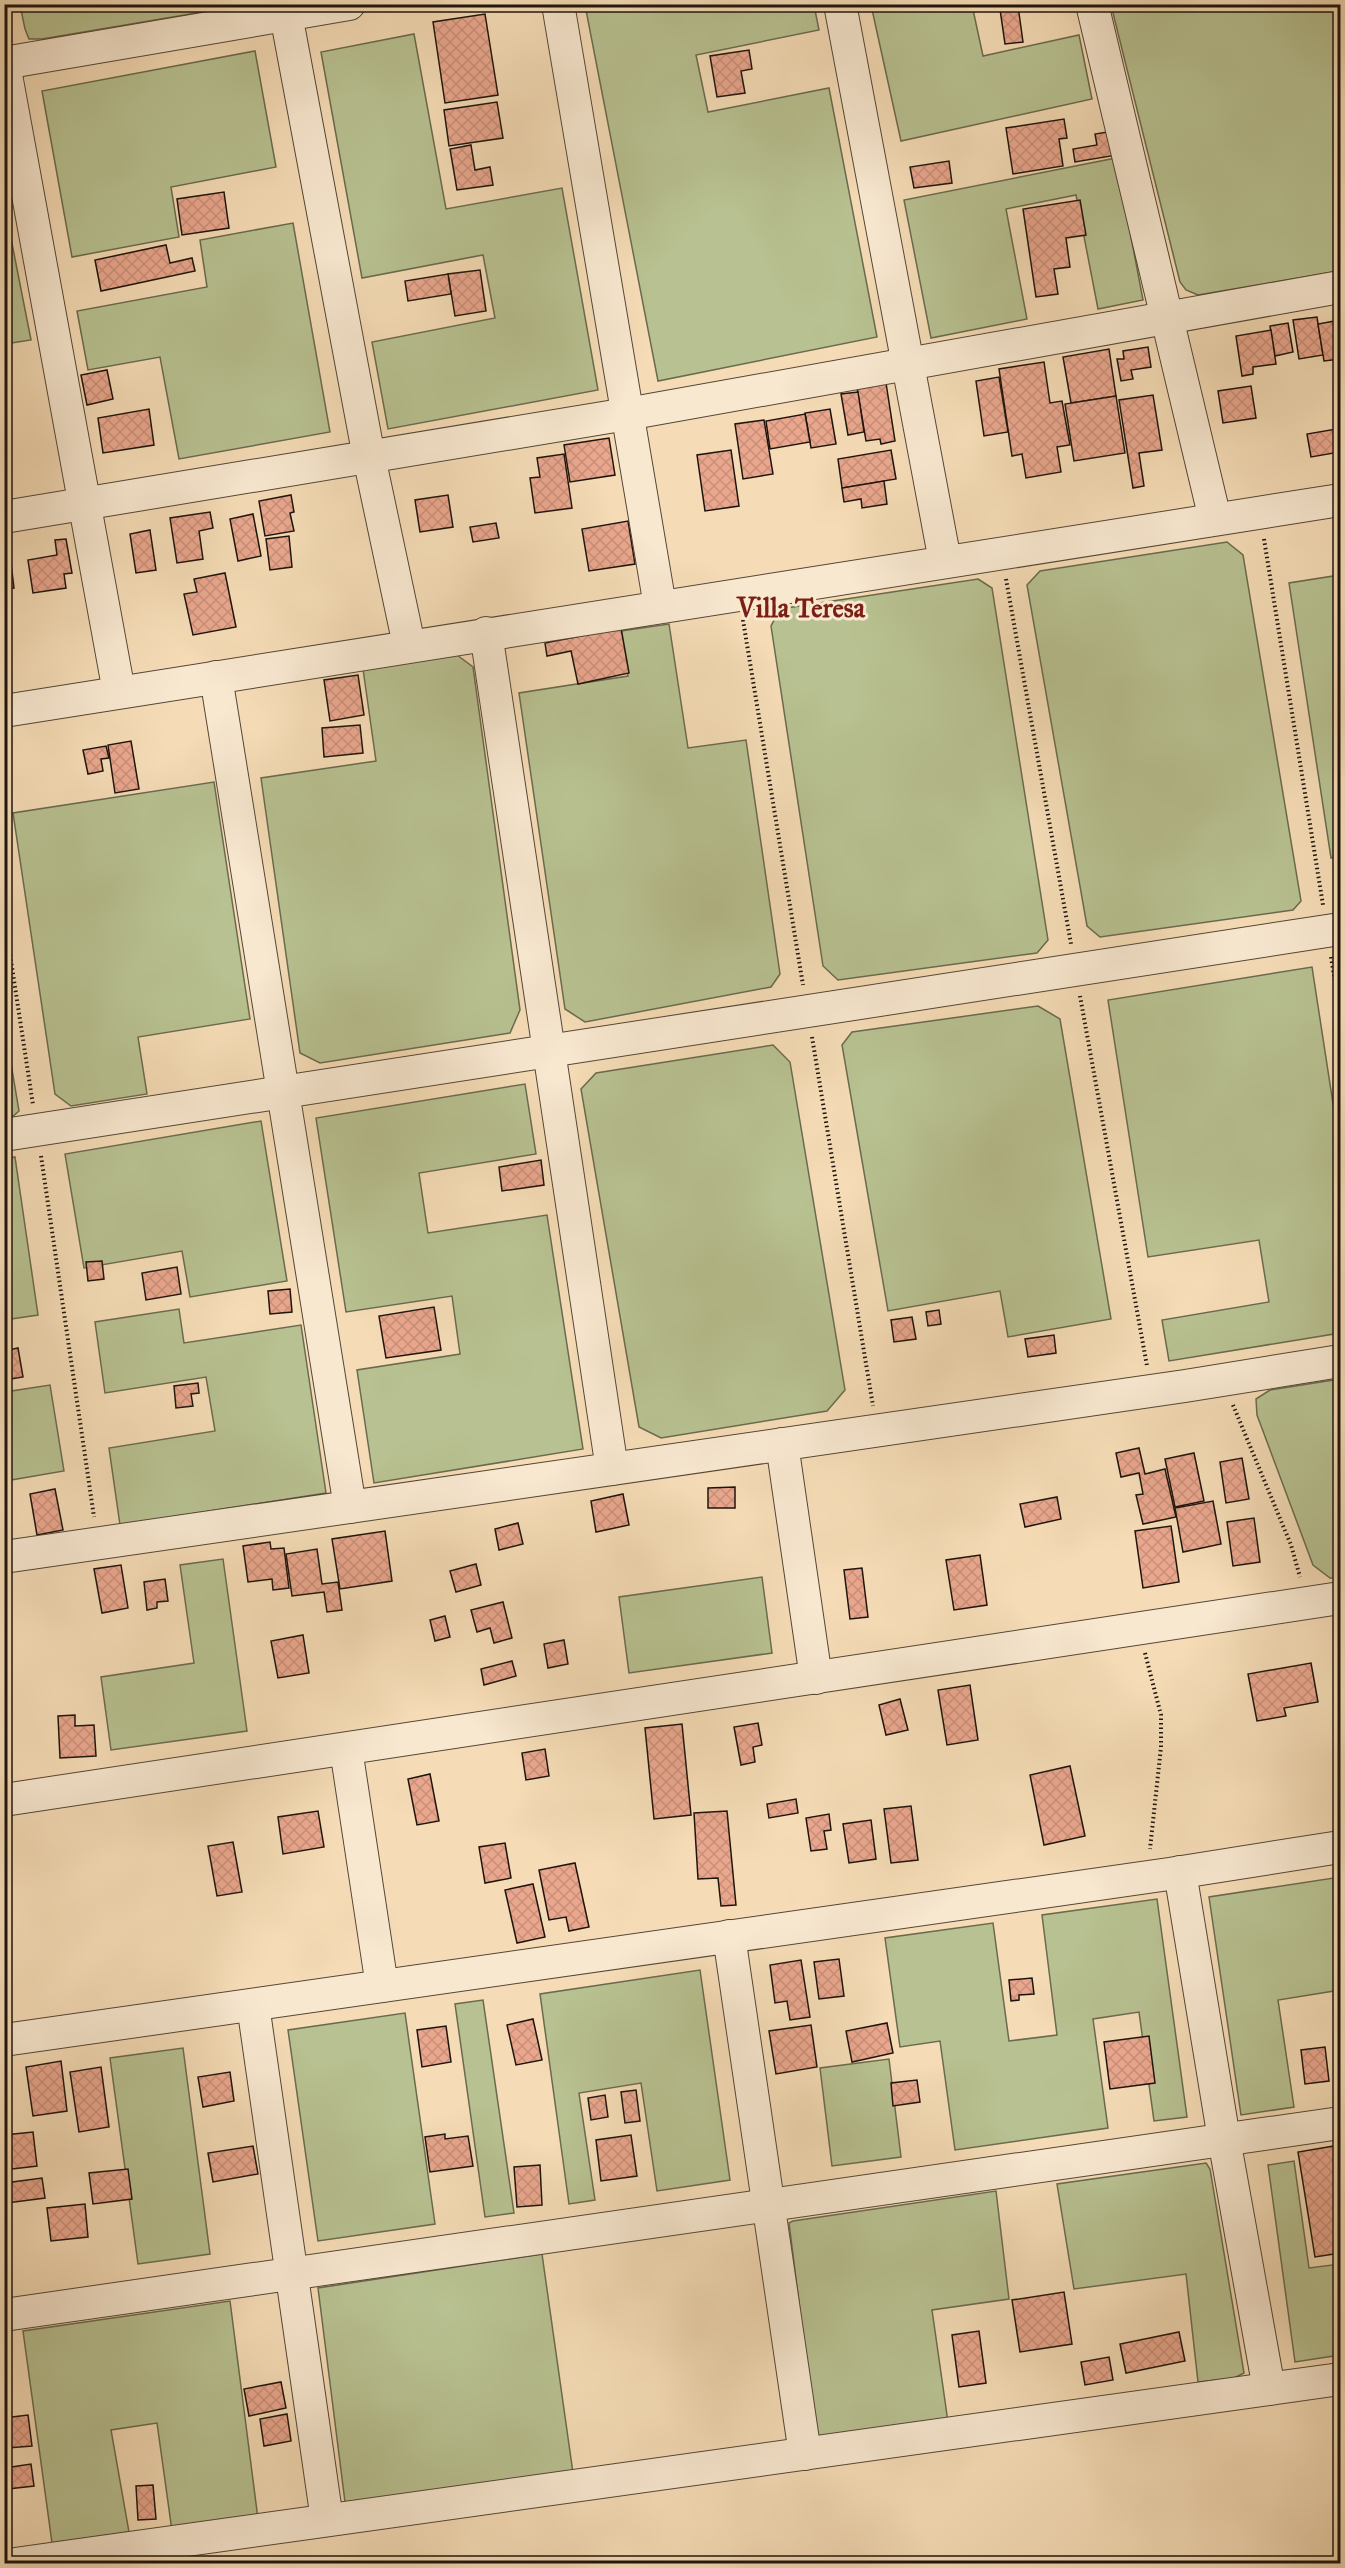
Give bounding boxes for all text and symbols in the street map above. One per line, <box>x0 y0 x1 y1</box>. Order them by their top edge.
district label: Villa Teresa <box>736 591 866 624</box>

